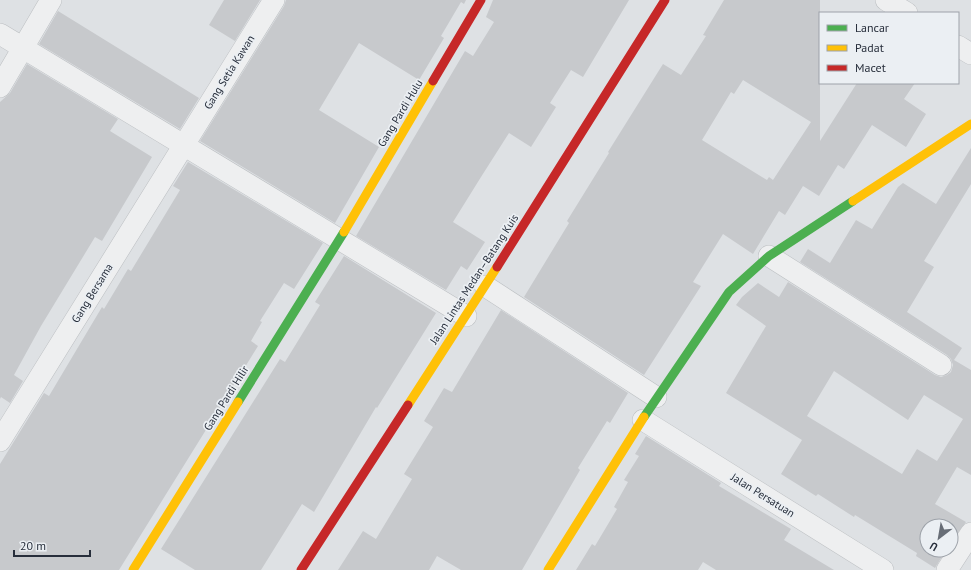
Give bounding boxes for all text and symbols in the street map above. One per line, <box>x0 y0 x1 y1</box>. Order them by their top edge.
legend <box>819 12 959 84</box>
text: Lancar <box>855 20 889 35</box>
street label: Gang Setia Kawan <box>201 32 257 112</box>
text: Padat <box>855 40 884 55</box>
text: Macet <box>855 60 886 75</box>
street label: Gang Pardi Hulu <box>374 77 426 149</box>
street label: Jalan Lintas Medan–Batang Kuis <box>426 211 522 348</box>
street label: Gang Bersama <box>68 261 116 325</box>
street label: Gang Pardi Hilir <box>200 363 252 433</box>
street label: Jalan Persatuan <box>728 469 797 520</box>
north arrow <box>919 518 959 558</box>
scale bar <box>14 532 90 558</box>
text: 20 m <box>20 538 46 553</box>
text: U <box>927 539 940 554</box>

